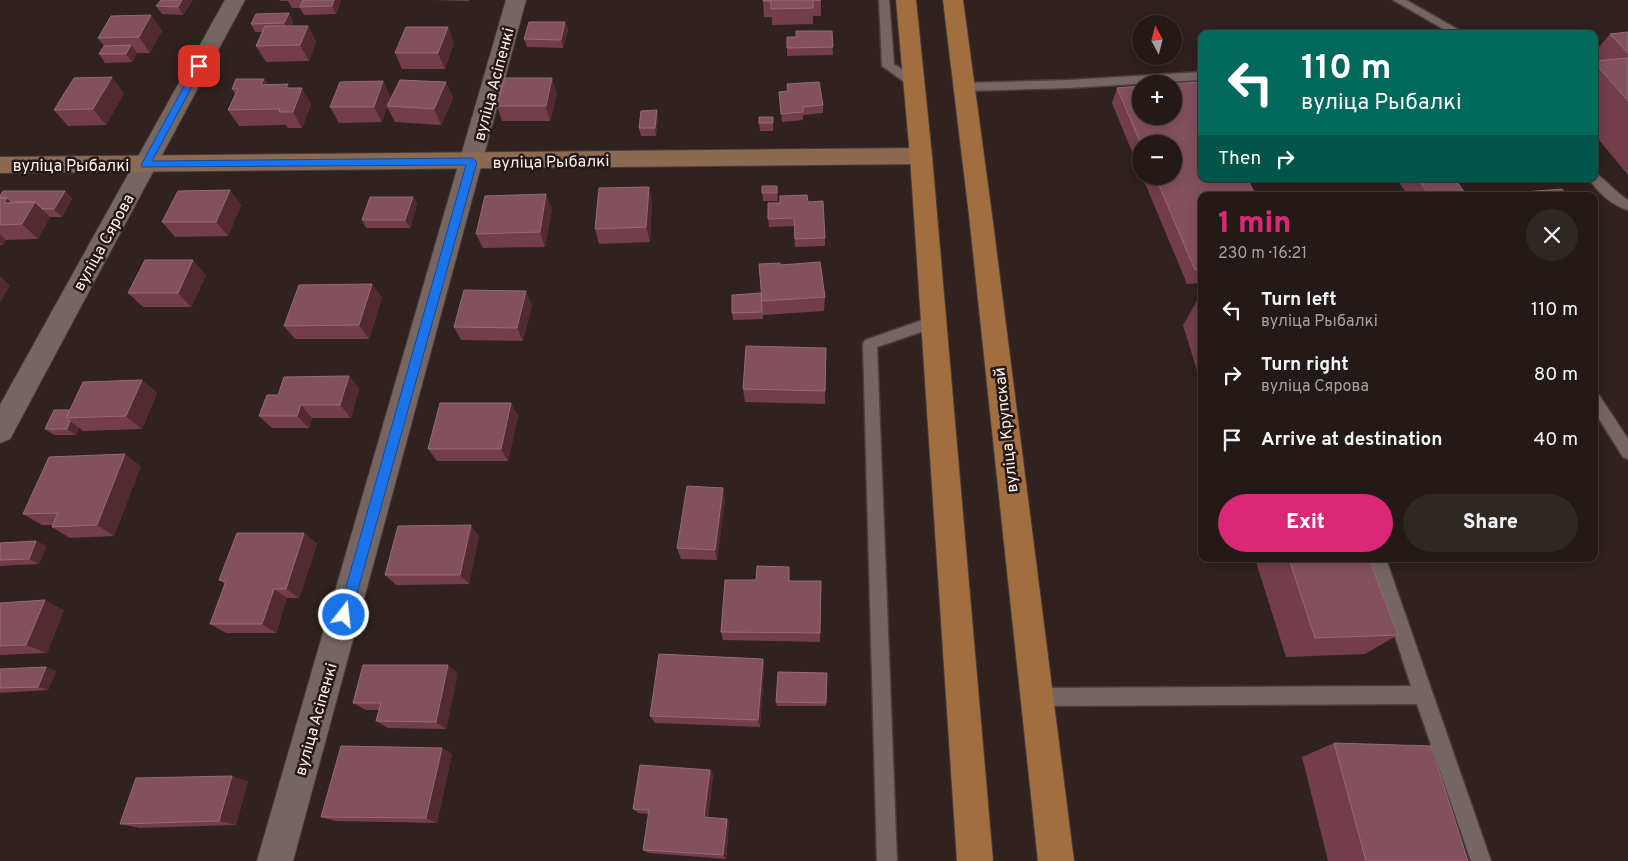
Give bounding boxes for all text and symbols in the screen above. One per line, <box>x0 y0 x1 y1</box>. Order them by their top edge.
north arrow <box>1132 15 1182 65</box>
map controls <box>1132 15 1182 185</box>
street label: вуліца Асіпенкі <box>470 26 520 143</box>
pin <box>178 45 220 87</box>
text: 110 m <box>1301 47 1391 91</box>
icon: left <box>1218 50 1283 115</box>
icon: arrive <box>185 52 213 80</box>
button: + <box>1132 75 1182 125</box>
text: вуліца Рыбалкі <box>1301 90 1462 117</box>
button: − <box>1132 135 1182 185</box>
icon: right <box>1271 145 1299 173</box>
text: Then <box>1218 147 1261 171</box>
street label: вуліца Рыбалкі <box>493 152 610 174</box>
street label: вуліца Рыбалкі <box>13 157 129 177</box>
street label: вуліца Сярова <box>70 191 140 295</box>
text: 1 min <box>1218 206 1291 243</box>
button: close <box>1526 209 1578 261</box>
text: 230 m · 16:21 <box>1218 244 1307 264</box>
text: Turn left <box>1261 288 1337 312</box>
icon: left <box>1218 296 1246 324</box>
text: 110 m <box>1531 298 1578 322</box>
text: вуліца Рыбалкі <box>1261 312 1378 332</box>
text: Turn right <box>1261 353 1349 377</box>
icon: right <box>1218 361 1246 389</box>
text: 80 m <box>1534 363 1578 387</box>
street label: вуліца Крупскай <box>990 366 1024 493</box>
text: вуліца Сярова <box>1261 377 1369 397</box>
icon: arrive <box>1218 426 1246 454</box>
text: Arrive at destination <box>1261 428 1442 452</box>
text: 40 m <box>1533 428 1578 452</box>
button: Exit <box>1218 494 1393 552</box>
button: Share <box>1403 494 1578 552</box>
position arrow <box>317 588 369 640</box>
street label: вуліца Асіпенкі <box>291 661 343 778</box>

